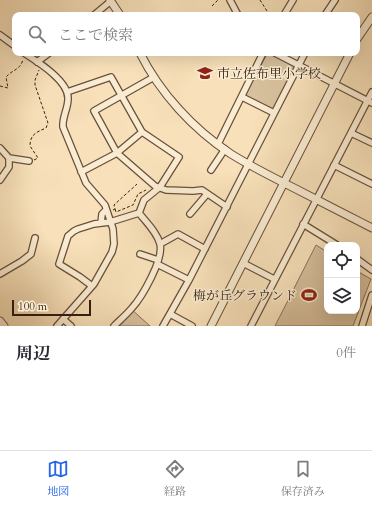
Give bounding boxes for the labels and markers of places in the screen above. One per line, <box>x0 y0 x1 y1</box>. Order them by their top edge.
school or university icon: 市立佐布里小学校 <box>196 64 214 82</box>
place label: 市立佐布里小学校 <box>217 65 321 83</box>
sports icon: 梅が丘グラウンド <box>300 286 318 304</box>
place label: 梅が丘グラウンド <box>193 287 297 305</box>

